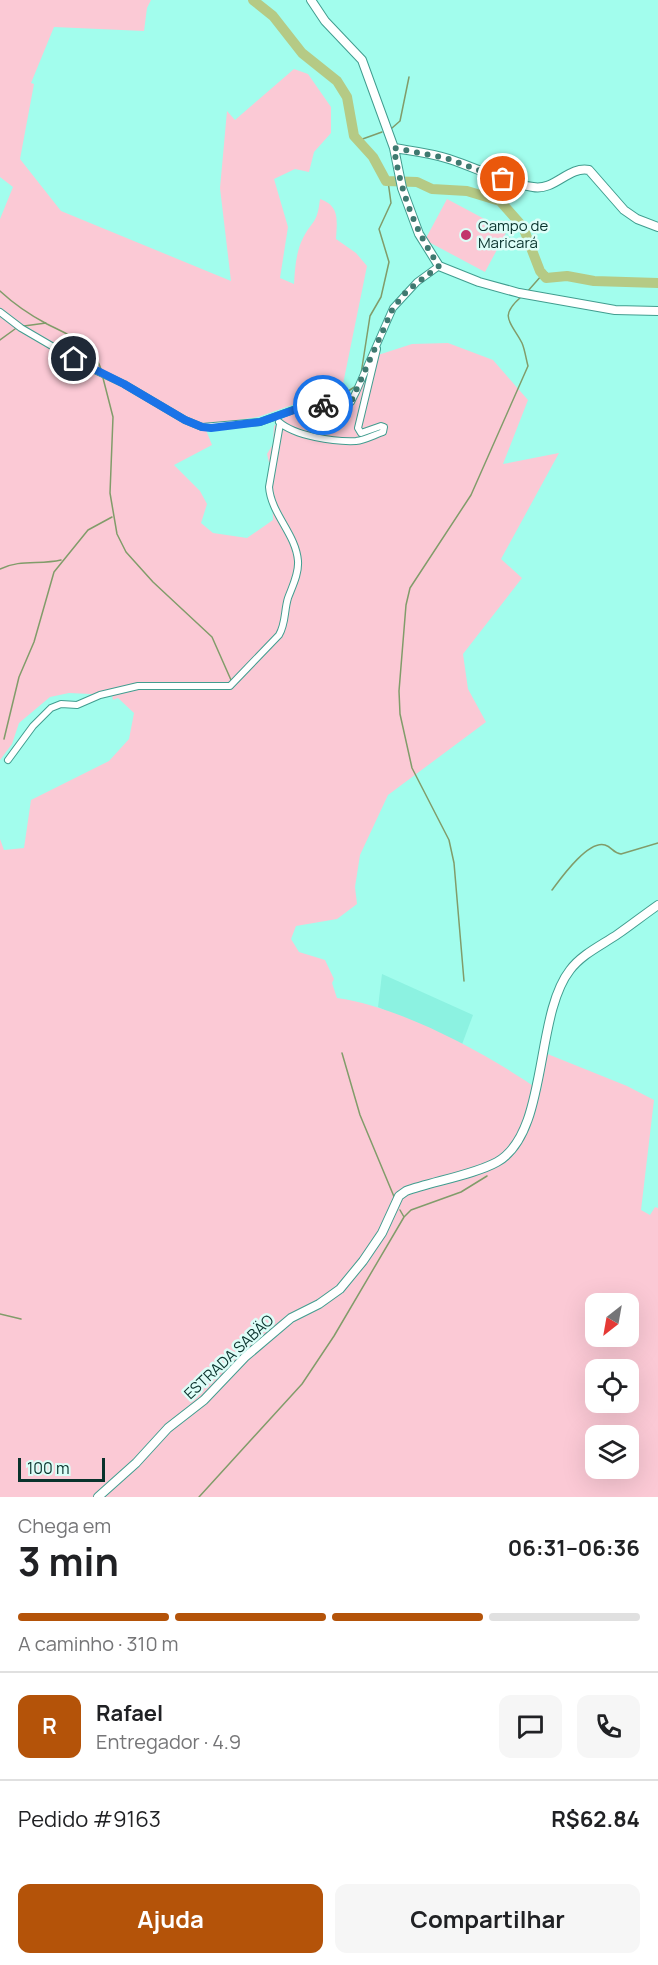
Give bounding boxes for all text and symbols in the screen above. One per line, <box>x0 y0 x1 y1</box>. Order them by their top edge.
pin <box>477 153 528 204</box>
icon: bag <box>486 162 519 195</box>
place label: Campo de Maricará <box>478 215 548 253</box>
marker: Campo de Maricará <box>459 228 473 242</box>
pin <box>48 333 99 384</box>
icon: home <box>57 342 90 375</box>
courier <box>293 375 353 435</box>
icon: bike <box>307 389 340 422</box>
north arrow <box>585 1293 639 1347</box>
map controls <box>585 1293 639 1479</box>
street label: ESTRADA SABÄO <box>179 1309 278 1404</box>
button: locate <box>585 1359 639 1413</box>
button: layers <box>585 1425 639 1479</box>
scale bar <box>18 1455 105 1482</box>
text: 100 m <box>27 1457 70 1479</box>
text: Chega em <box>18 1512 111 1539</box>
text: 06:31–06:36 <box>508 1533 640 1563</box>
text: 3 min <box>18 1534 119 1588</box>
text: A caminho · 310 m <box>18 1630 179 1657</box>
button: chat <box>499 1695 562 1758</box>
button: phone <box>577 1695 640 1758</box>
text: Rafael <box>96 1698 163 1728</box>
text: R <box>42 1711 57 1741</box>
text: Entregador · 4.9 <box>96 1728 241 1755</box>
text: Pedido #9163 <box>18 1804 161 1834</box>
text: R$62.84 <box>551 1804 640 1834</box>
button: Ajuda <box>18 1884 323 1953</box>
button: Compartilhar <box>335 1884 640 1953</box>

